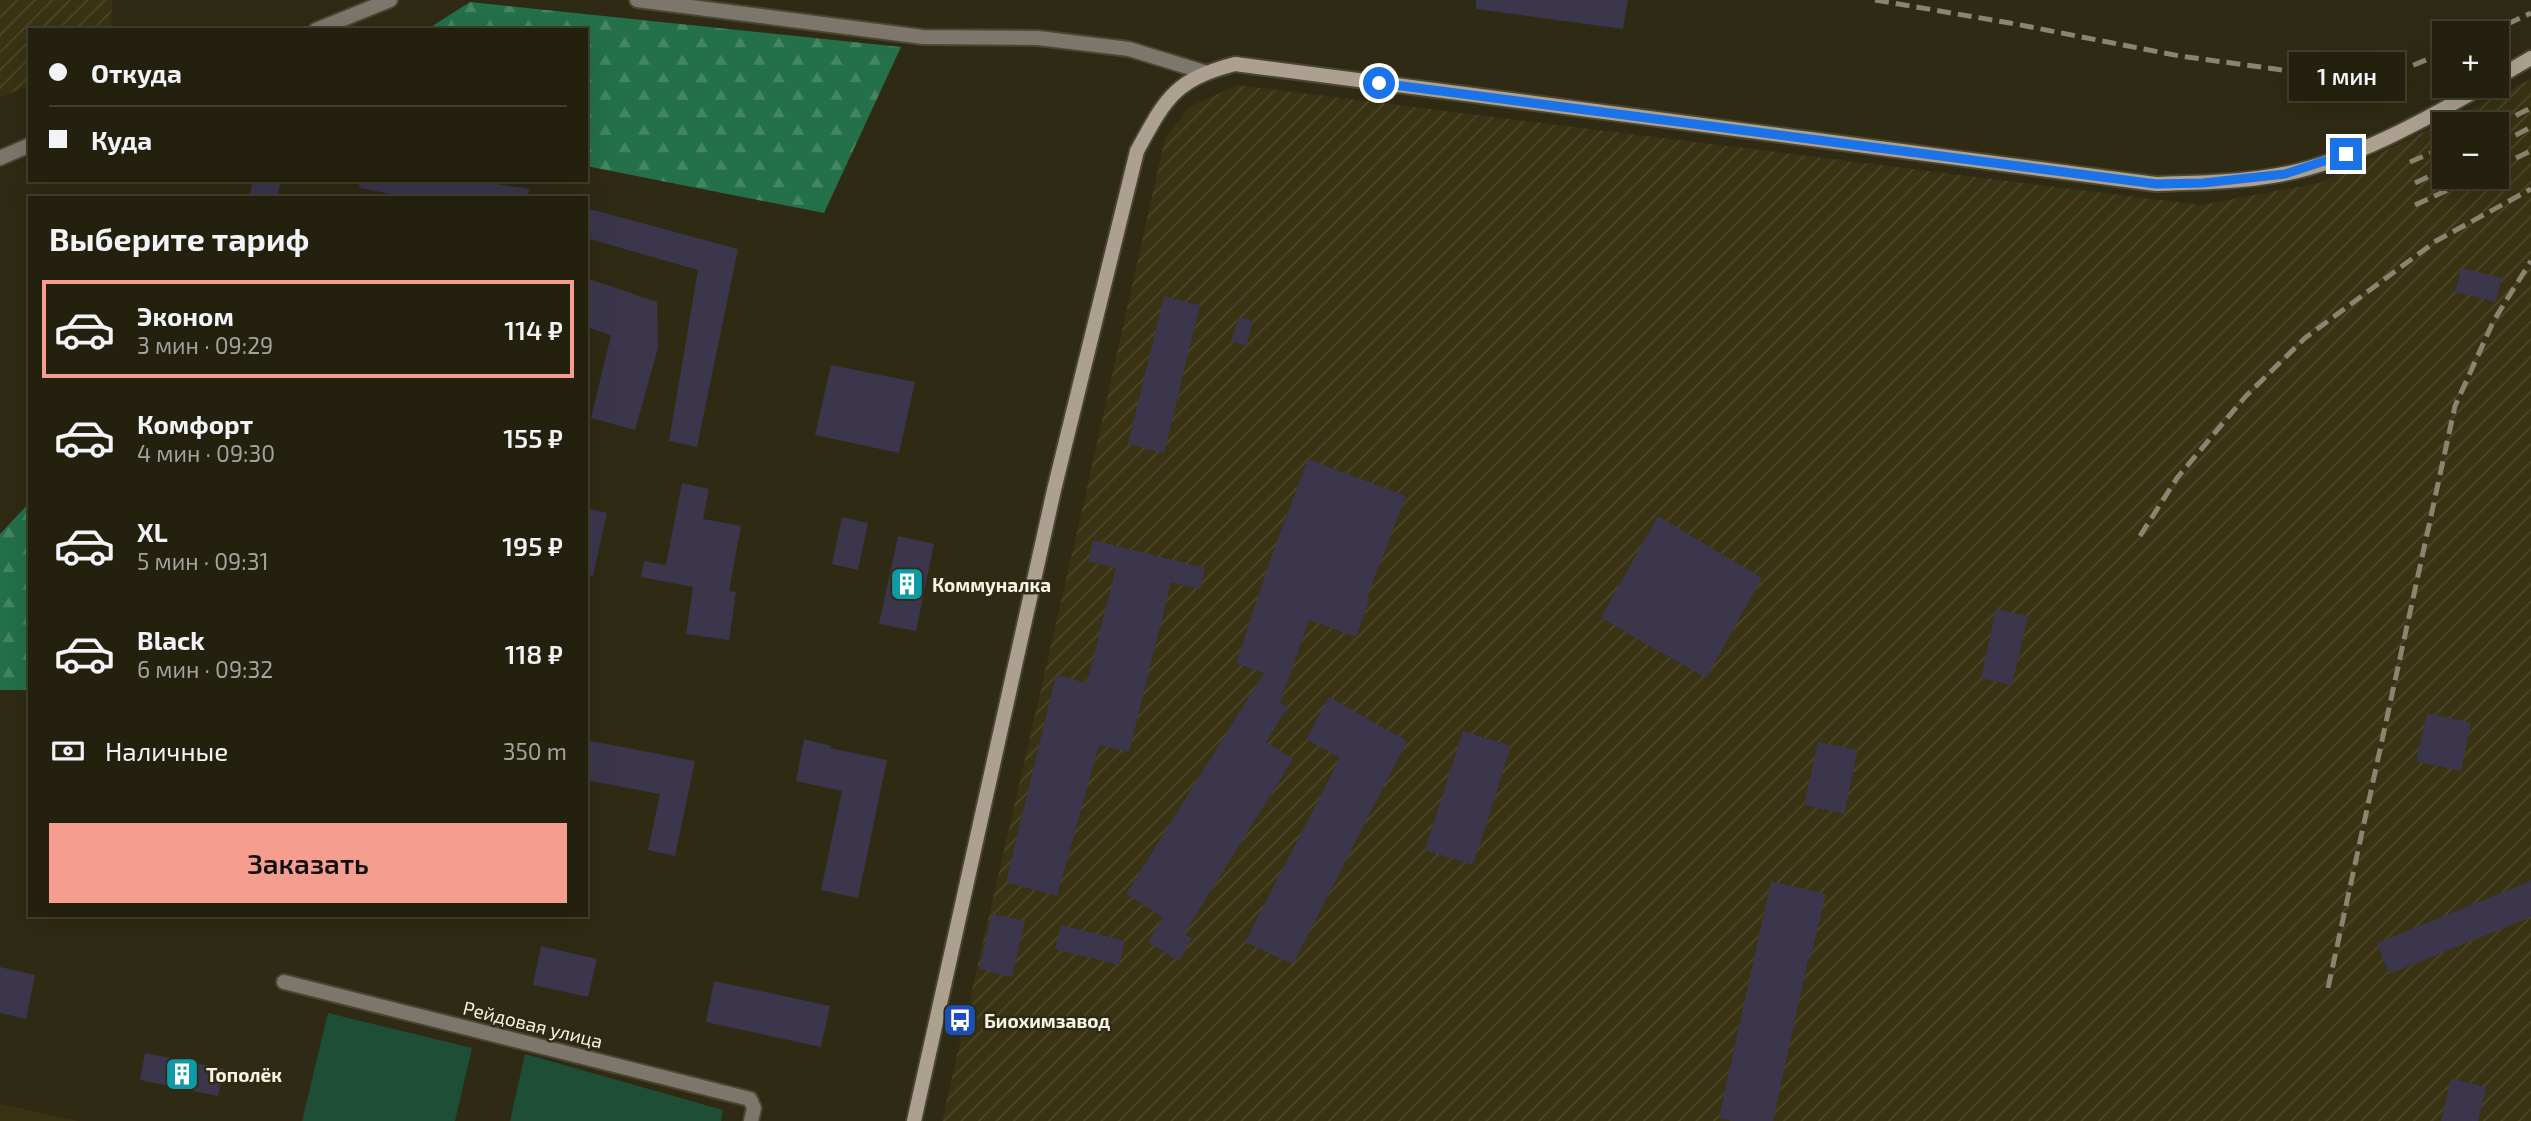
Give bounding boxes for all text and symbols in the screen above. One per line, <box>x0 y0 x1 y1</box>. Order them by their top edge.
map controls <box>2432 21 2509 189</box>
button: + <box>2432 21 2509 98</box>
callout: 1 мин <box>2288 52 2404 102</box>
text: Откуда <box>91 57 182 88</box>
text: 1 мин <box>2317 62 2377 90</box>
route start <box>1363 67 1395 99</box>
button: − <box>2432 112 2509 189</box>
text: Куда <box>91 124 152 155</box>
route end <box>2330 138 2362 170</box>
text: Выберите тариф <box>49 219 309 257</box>
icon: car <box>53 298 116 361</box>
text: Эконом <box>137 300 234 331</box>
text: 114 ₽ <box>504 314 563 345</box>
text: 3 мин · 09:29 <box>137 331 273 359</box>
icon: car <box>53 406 116 469</box>
text: Комфорт <box>137 408 253 439</box>
text: 155 ₽ <box>503 422 563 453</box>
text: 4 мин · 09:30 <box>137 439 275 467</box>
icon: car <box>53 514 116 577</box>
text: XL <box>137 516 168 547</box>
text: 195 ₽ <box>502 530 563 561</box>
text: 5 мин · 09:31 <box>137 547 269 575</box>
building icon: Коммуналка <box>888 565 926 603</box>
place label: Коммуналка <box>932 573 1051 596</box>
icon: car <box>53 622 116 685</box>
text: Black <box>137 624 205 655</box>
text: 118 ₽ <box>505 638 563 669</box>
text: 6 мин · 09:32 <box>137 655 273 683</box>
icon: cash <box>49 732 87 770</box>
text: Наличные <box>105 735 228 766</box>
text: 350 m <box>503 737 567 765</box>
button: Заказать <box>49 823 567 903</box>
street label: Рейдовая улица <box>461 996 605 1053</box>
bus stop icon: Биохимзавод <box>941 1001 979 1039</box>
place label: Биохимзавод <box>984 1009 1110 1032</box>
building icon: Тополёк <box>163 1055 201 1093</box>
place label: Тополёк <box>206 1063 282 1086</box>

